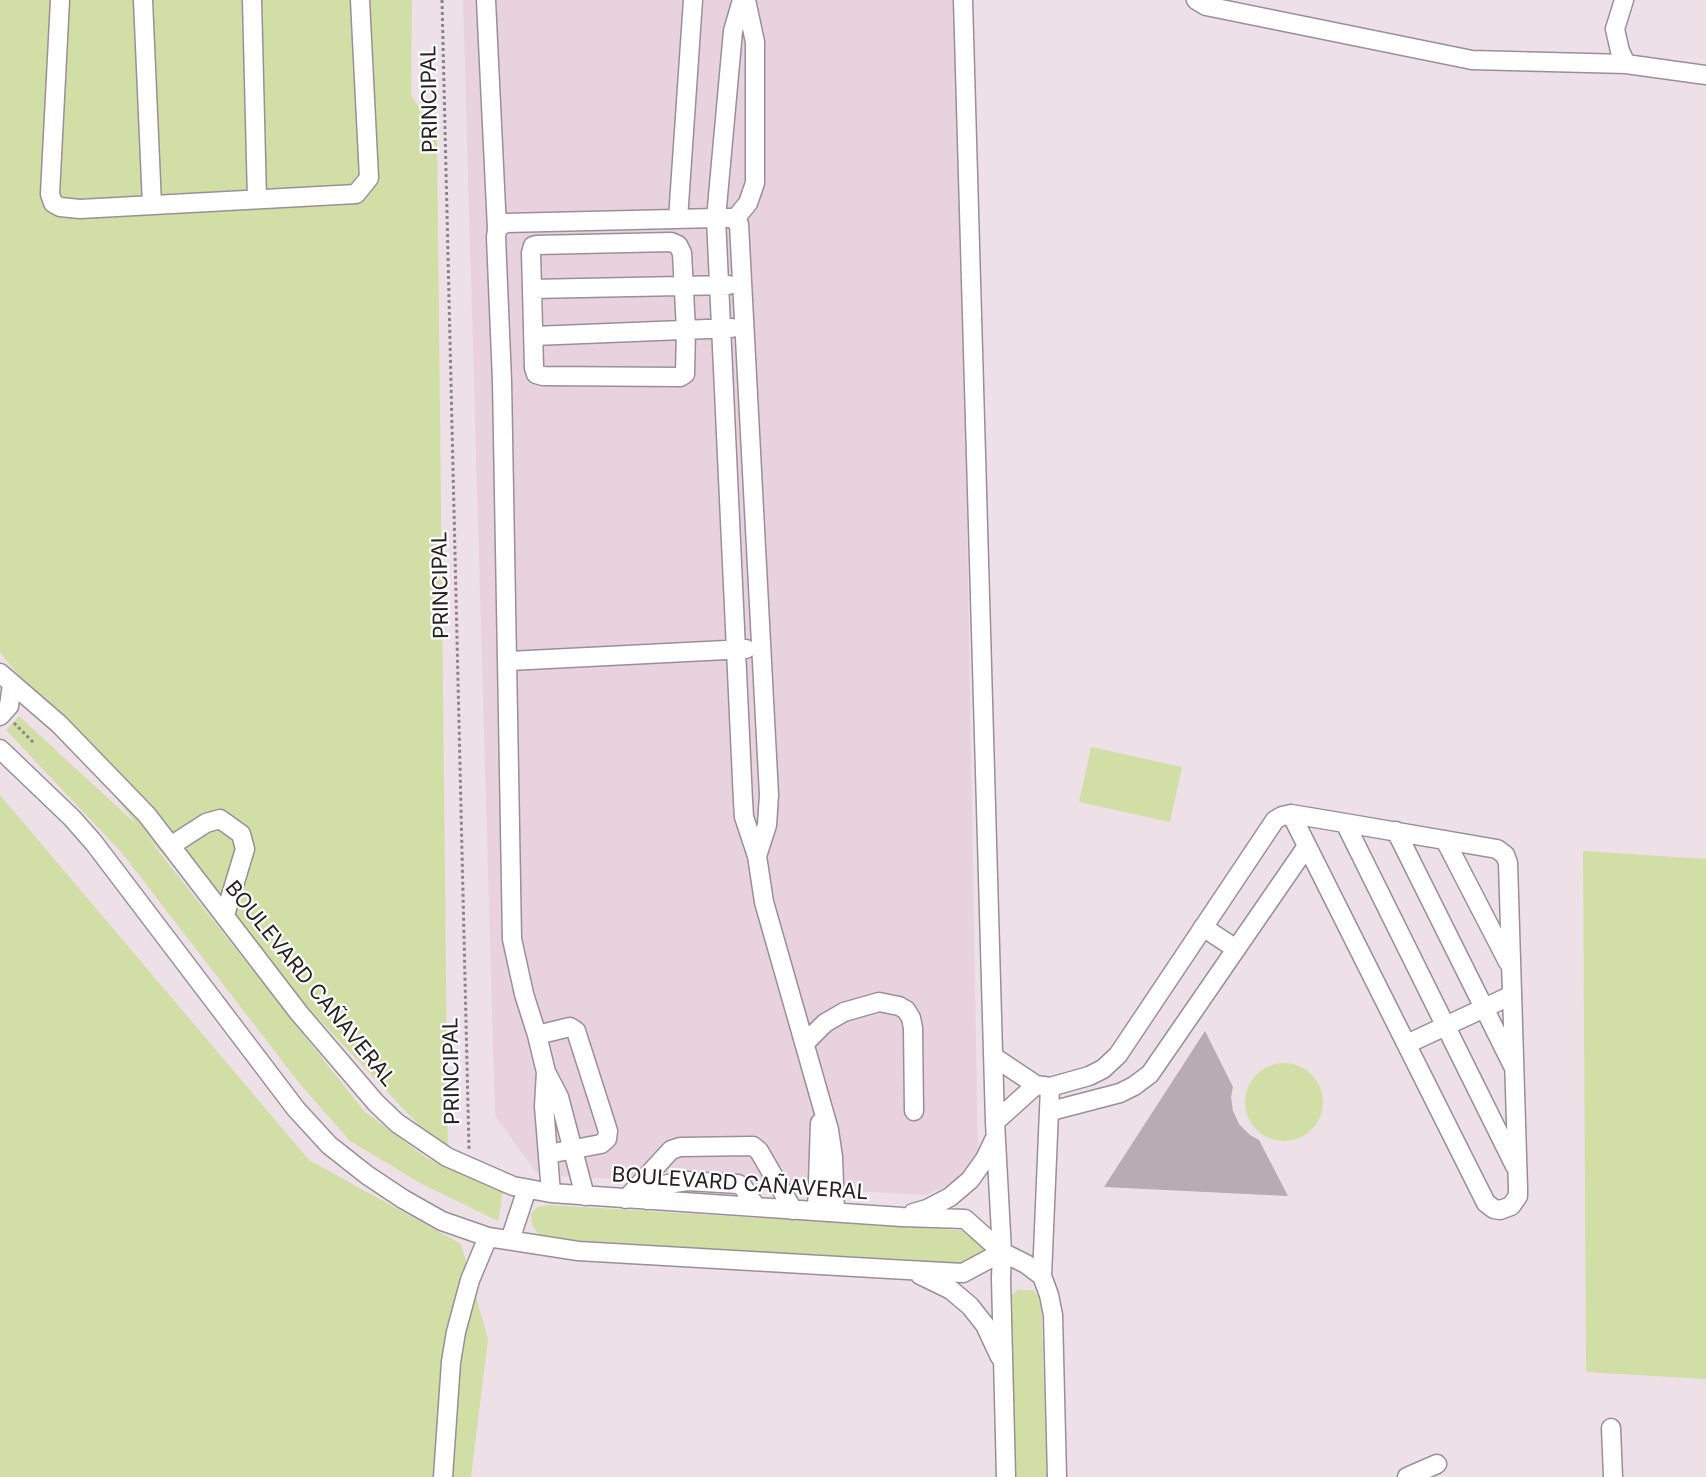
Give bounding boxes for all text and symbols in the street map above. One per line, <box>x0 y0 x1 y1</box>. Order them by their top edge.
street label: PRINCIPAL <box>416 45 444 153</box>
street label: PRINCIPAL <box>427 531 455 639</box>
street label: BOULEVARD CAÑAVERAL <box>219 876 401 1092</box>
street label: PRINCIPAL <box>438 1017 466 1125</box>
street label: BOULEVARD CAÑAVERAL <box>611 1162 869 1206</box>

